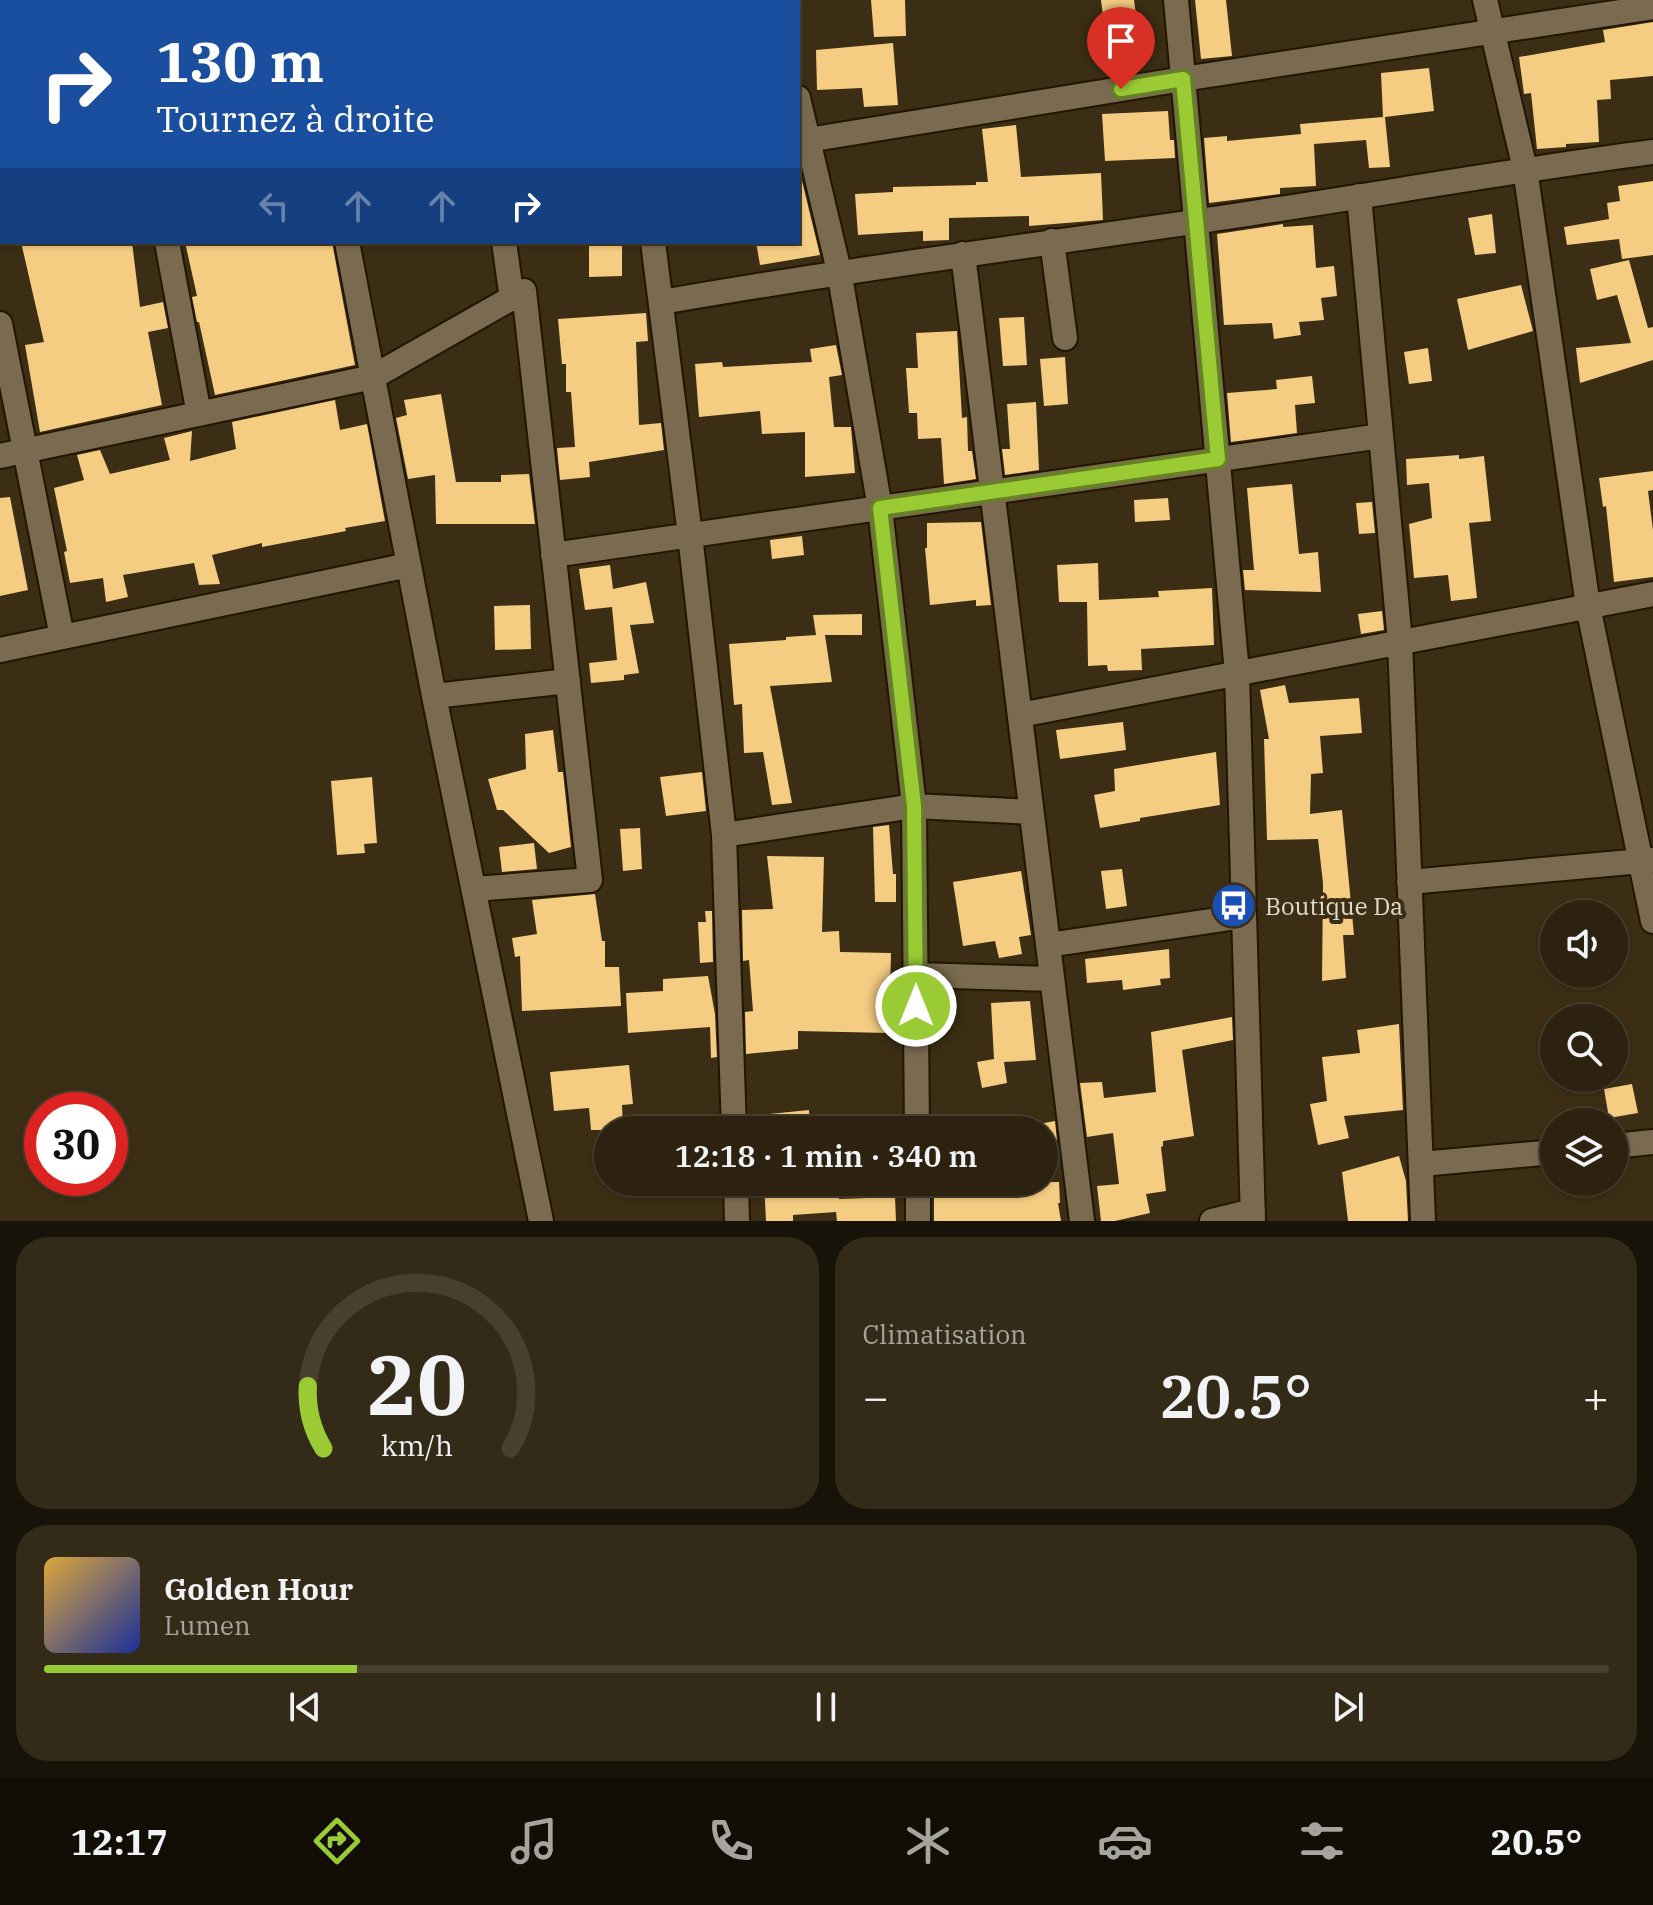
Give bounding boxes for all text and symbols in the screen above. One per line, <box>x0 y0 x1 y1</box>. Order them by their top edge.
pin <box>1087 7 1155 89</box>
icon: arrive <box>1099 19 1143 63</box>
text: 130 m <box>156 25 324 97</box>
icon: right <box>24 32 128 136</box>
text: Tournez à droite <box>156 95 435 142</box>
icon: left <box>252 184 296 228</box>
icon: ahead <box>336 184 380 228</box>
icon: ahead <box>420 184 464 228</box>
icon: right <box>504 184 548 228</box>
bus stop icon: Boutique Da <box>1210 882 1258 930</box>
place label: Boutique Da <box>1265 890 1403 922</box>
map controls <box>1540 900 1628 1196</box>
button: sound <box>1540 900 1628 988</box>
position arrow <box>874 964 958 1048</box>
button: search <box>1540 1004 1628 1092</box>
speed limit sign: 30 <box>24 1092 128 1196</box>
button: layers <box>1540 1108 1628 1196</box>
text: 12:18 · 1 min · 340 m <box>675 1136 977 1175</box>
text: Climatisation <box>863 1317 1027 1351</box>
text: 20 <box>367 1330 467 1438</box>
text: 20.5° <box>1159 1356 1312 1435</box>
text: − <box>863 1368 889 1425</box>
text: + <box>1583 1368 1609 1425</box>
text: km/h <box>381 1427 453 1464</box>
text: Golden Hour <box>164 1569 353 1608</box>
text: Lumen <box>164 1608 251 1642</box>
icon: previous <box>283 1685 327 1729</box>
icon: pause <box>804 1685 848 1729</box>
icon: next <box>1326 1685 1370 1729</box>
icon: directions <box>309 1813 365 1869</box>
icon: music <box>506 1813 562 1869</box>
icon: phone <box>703 1813 759 1869</box>
icon: climate <box>900 1813 956 1869</box>
icon: car <box>1097 1813 1153 1869</box>
icon: filters <box>1294 1813 1350 1869</box>
text: 12:17 <box>70 1818 168 1865</box>
text: 20.5° <box>1491 1818 1582 1865</box>

